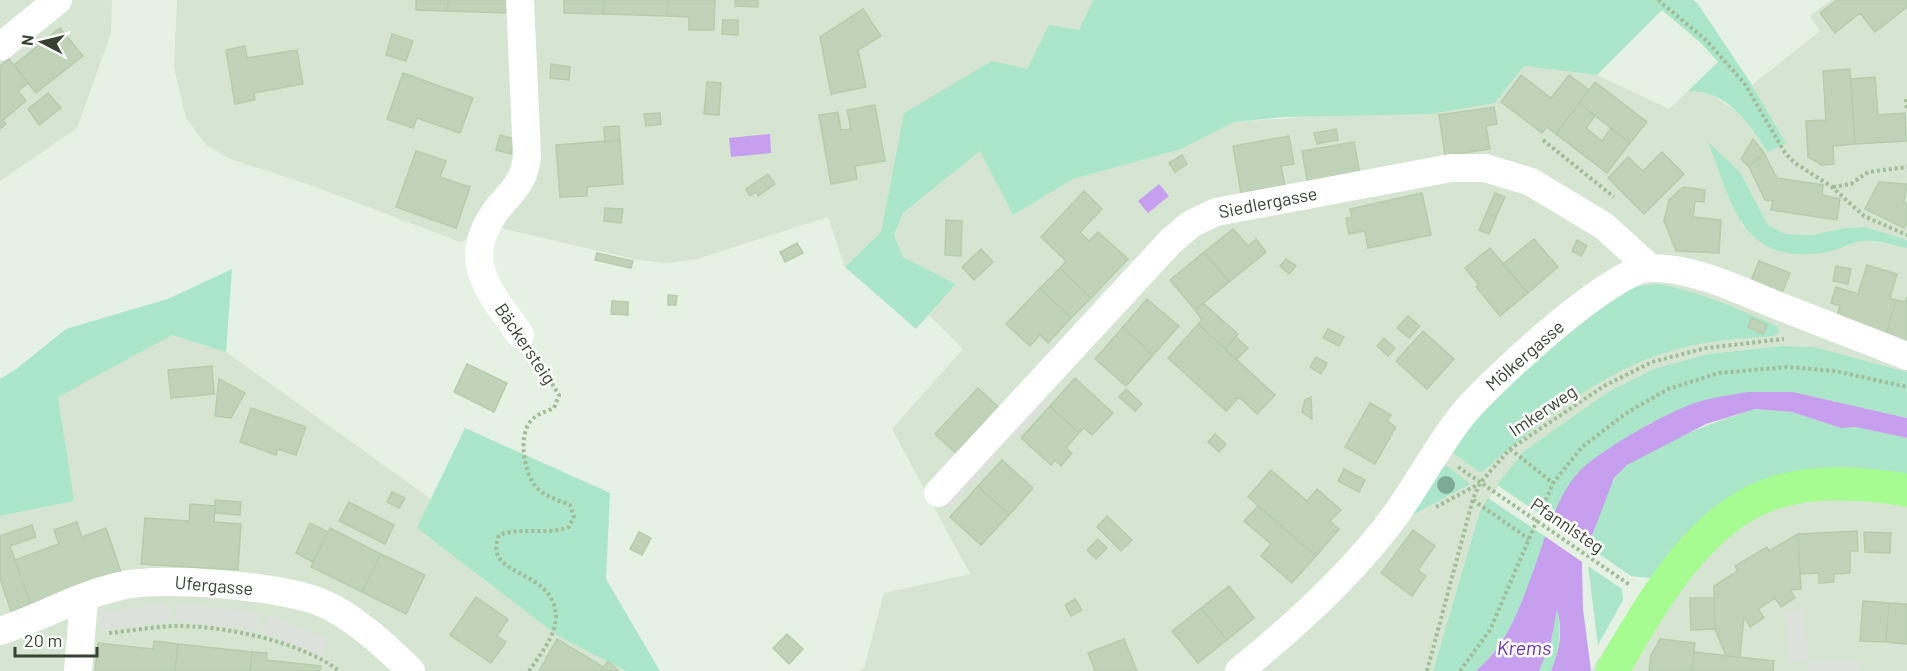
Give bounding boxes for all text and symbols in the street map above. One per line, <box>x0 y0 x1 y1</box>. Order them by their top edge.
north arrow <box>12 12 72 72</box>
text: N <box>17 34 37 47</box>
street label: Siedlergasse <box>1217 182 1319 222</box>
street label: Bäckersteig <box>491 299 561 388</box>
street label: Mölkergasse <box>1481 315 1568 395</box>
street label: Imkerweg <box>1504 380 1580 441</box>
street label: Pfannlsteg <box>1527 493 1608 558</box>
street label: Ufergasse <box>174 571 254 599</box>
scale bar <box>15 620 98 658</box>
text: 20 m <box>24 629 62 651</box>
water label: Krems <box>1497 635 1551 659</box>

